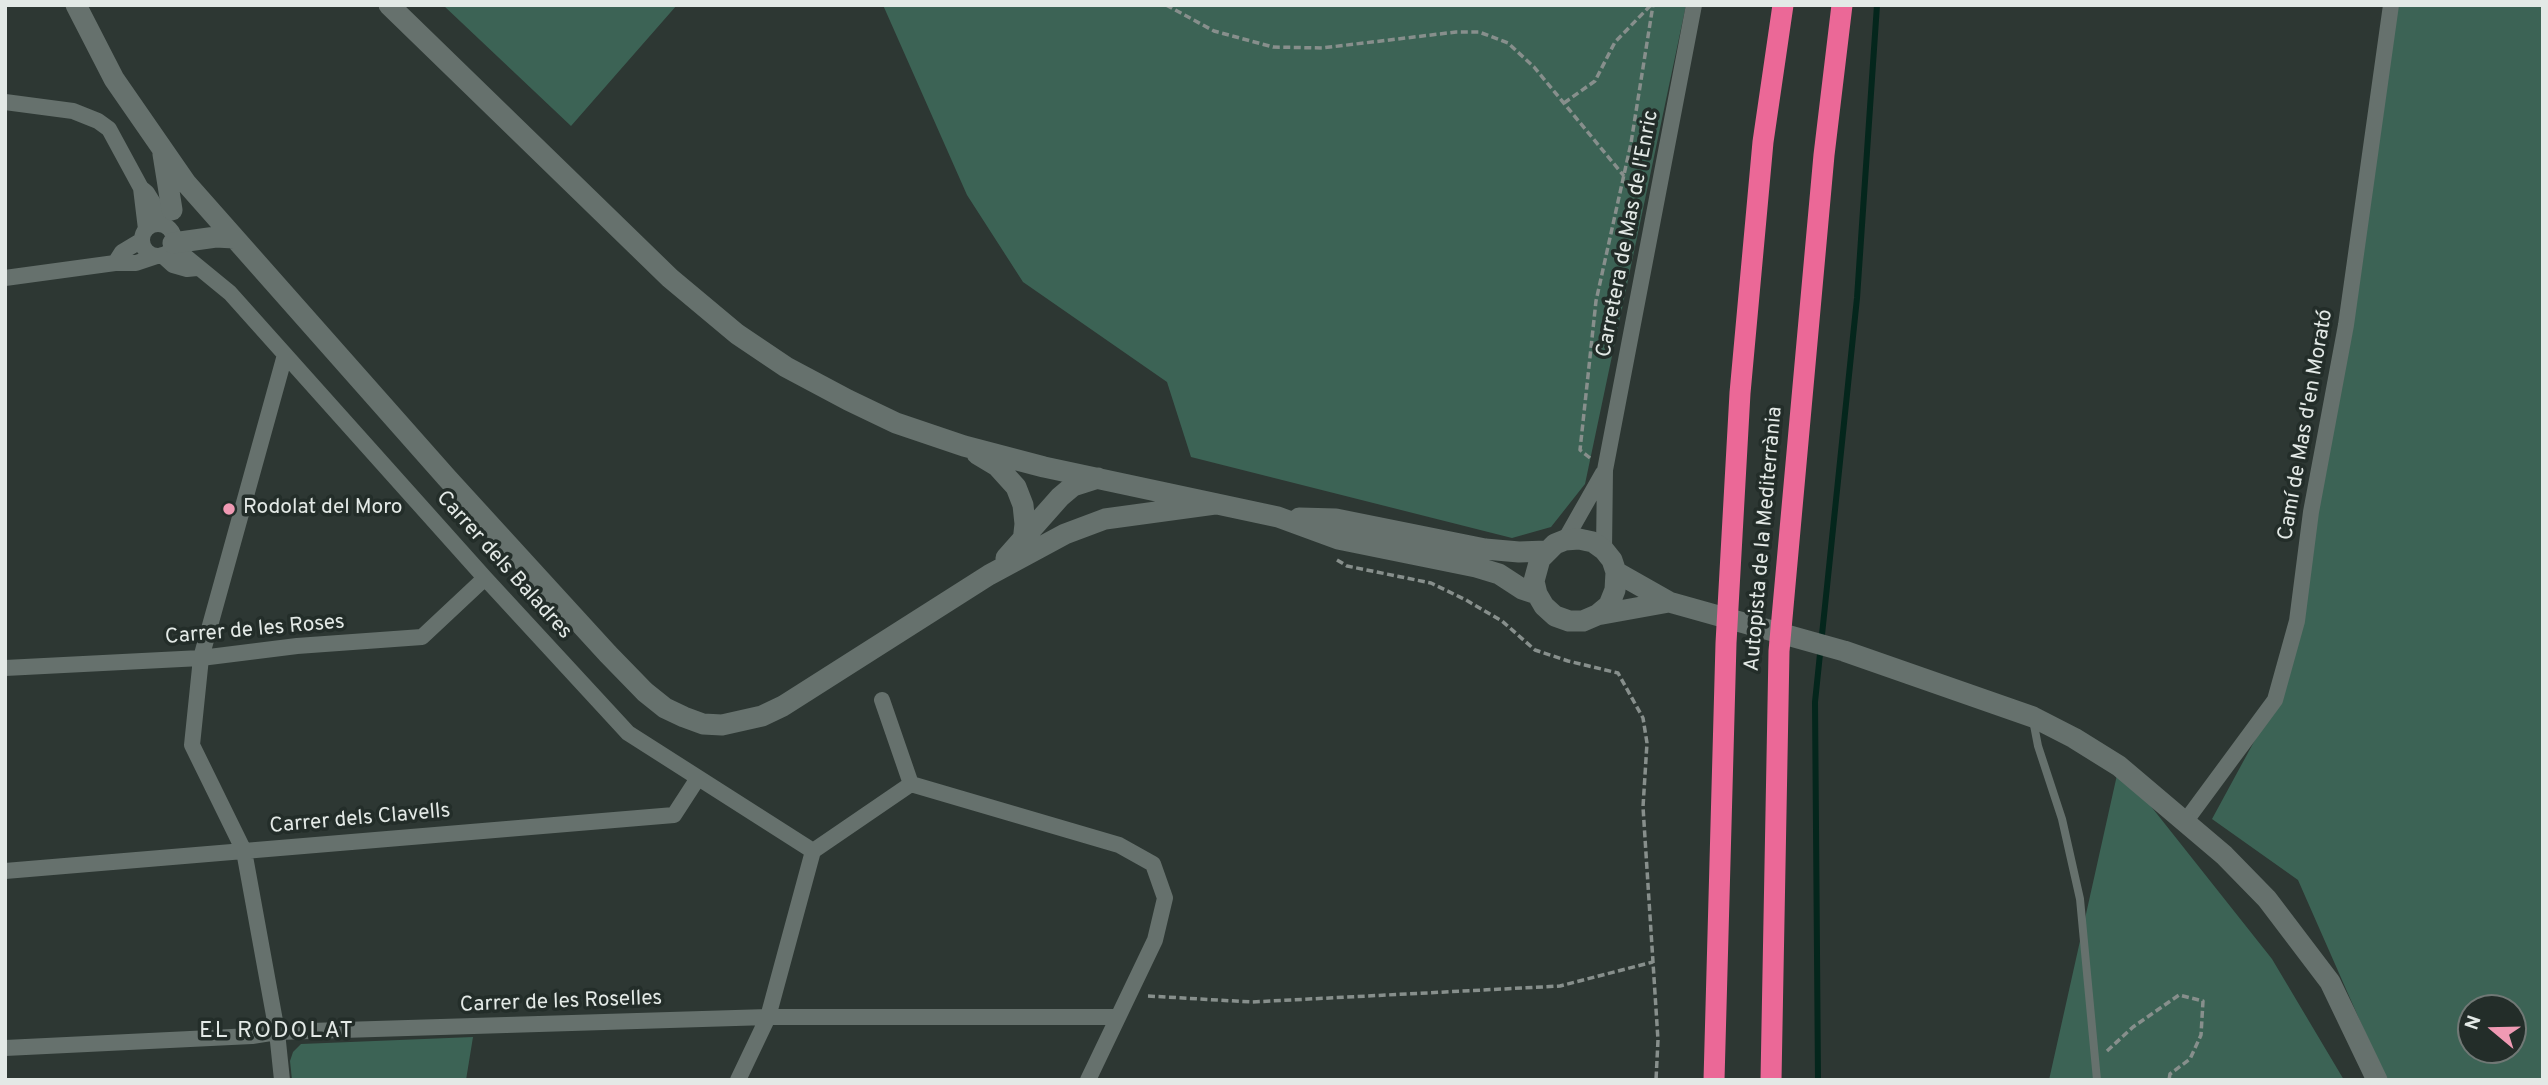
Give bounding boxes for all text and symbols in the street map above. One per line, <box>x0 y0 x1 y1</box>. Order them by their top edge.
street label: Carretera de Mas de l'Enric <box>1593 108 1665 360</box>
street label: Camí de Mas d'en Morató <box>2274 308 2340 542</box>
street label: Autopista de la Mediterrània <box>1741 406 1789 672</box>
street label: Carrer dels Baladres <box>430 487 576 645</box>
place label: Rodolat del Moro <box>243 496 403 522</box>
marker: Rodolat del Moro <box>221 501 237 517</box>
street label: Carrer de les Roses <box>164 611 346 651</box>
street label: Carrer dels Clavells <box>268 800 452 840</box>
street label: Carrer de les Roselles <box>459 987 663 1019</box>
north arrow <box>2457 994 2527 1064</box>
text: N <box>2460 1012 2488 1033</box>
district label: EL RODOLAT <box>200 1018 354 1046</box>

